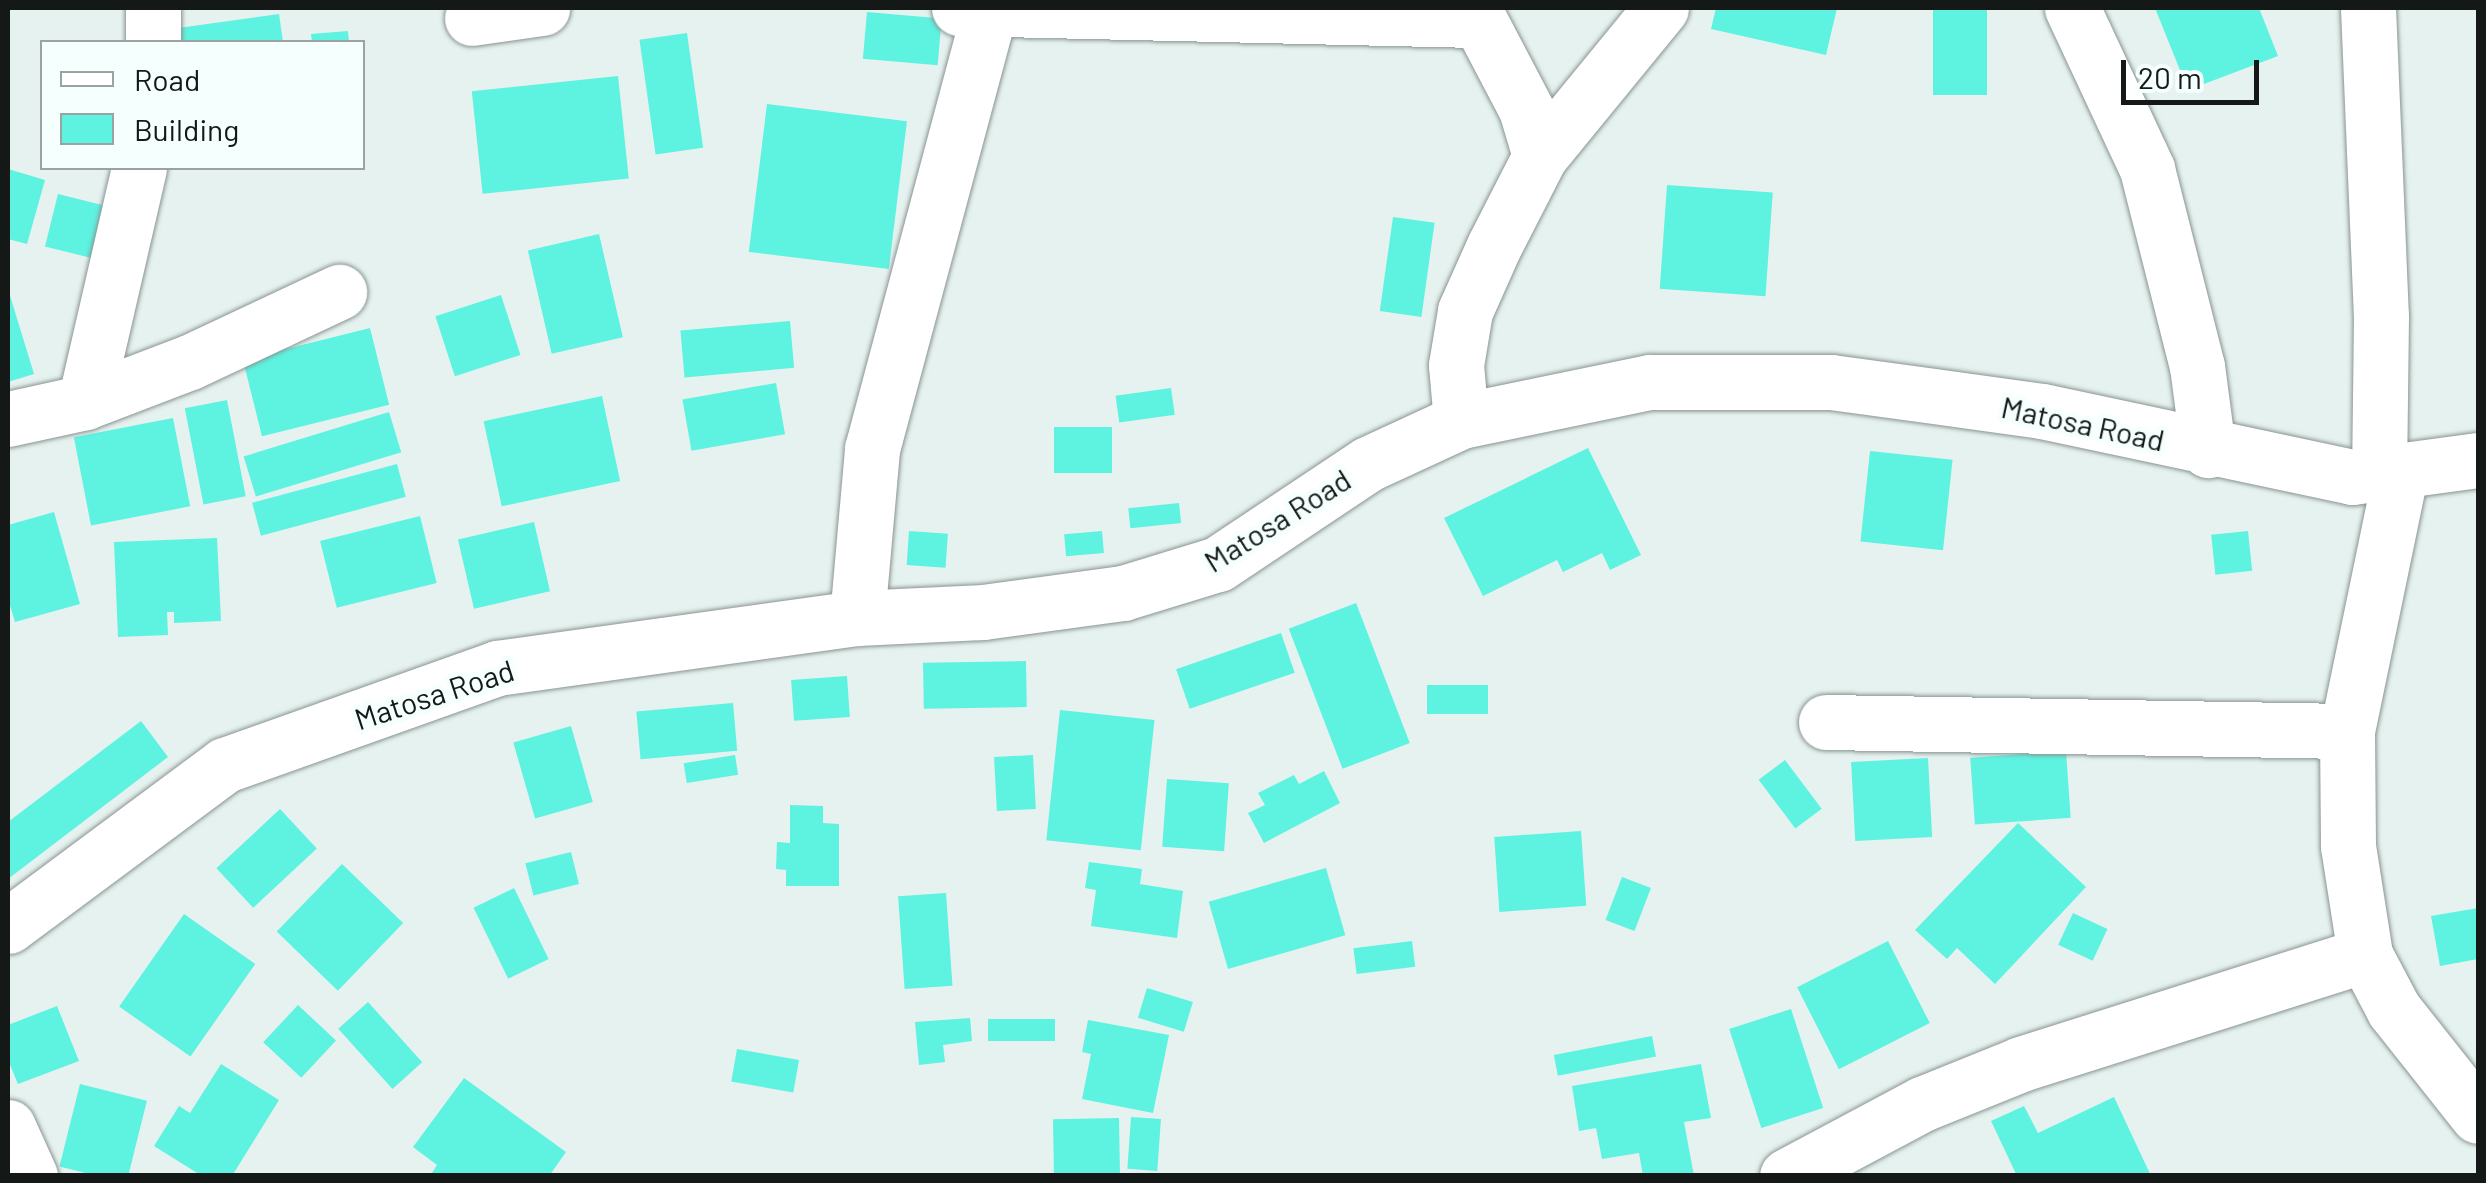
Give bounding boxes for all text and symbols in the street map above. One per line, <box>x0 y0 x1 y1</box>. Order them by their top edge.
legend <box>40 40 365 170</box>
scale bar <box>2126 40 2264 102</box>
text: 20 m <box>2138 59 2202 95</box>
text: Road <box>134 61 200 97</box>
text: Building <box>134 111 239 147</box>
street label: Matosa Road <box>1998 388 2168 458</box>
street label: Matosa Road <box>1197 461 1357 579</box>
street label: Matosa Road <box>350 651 518 737</box>

